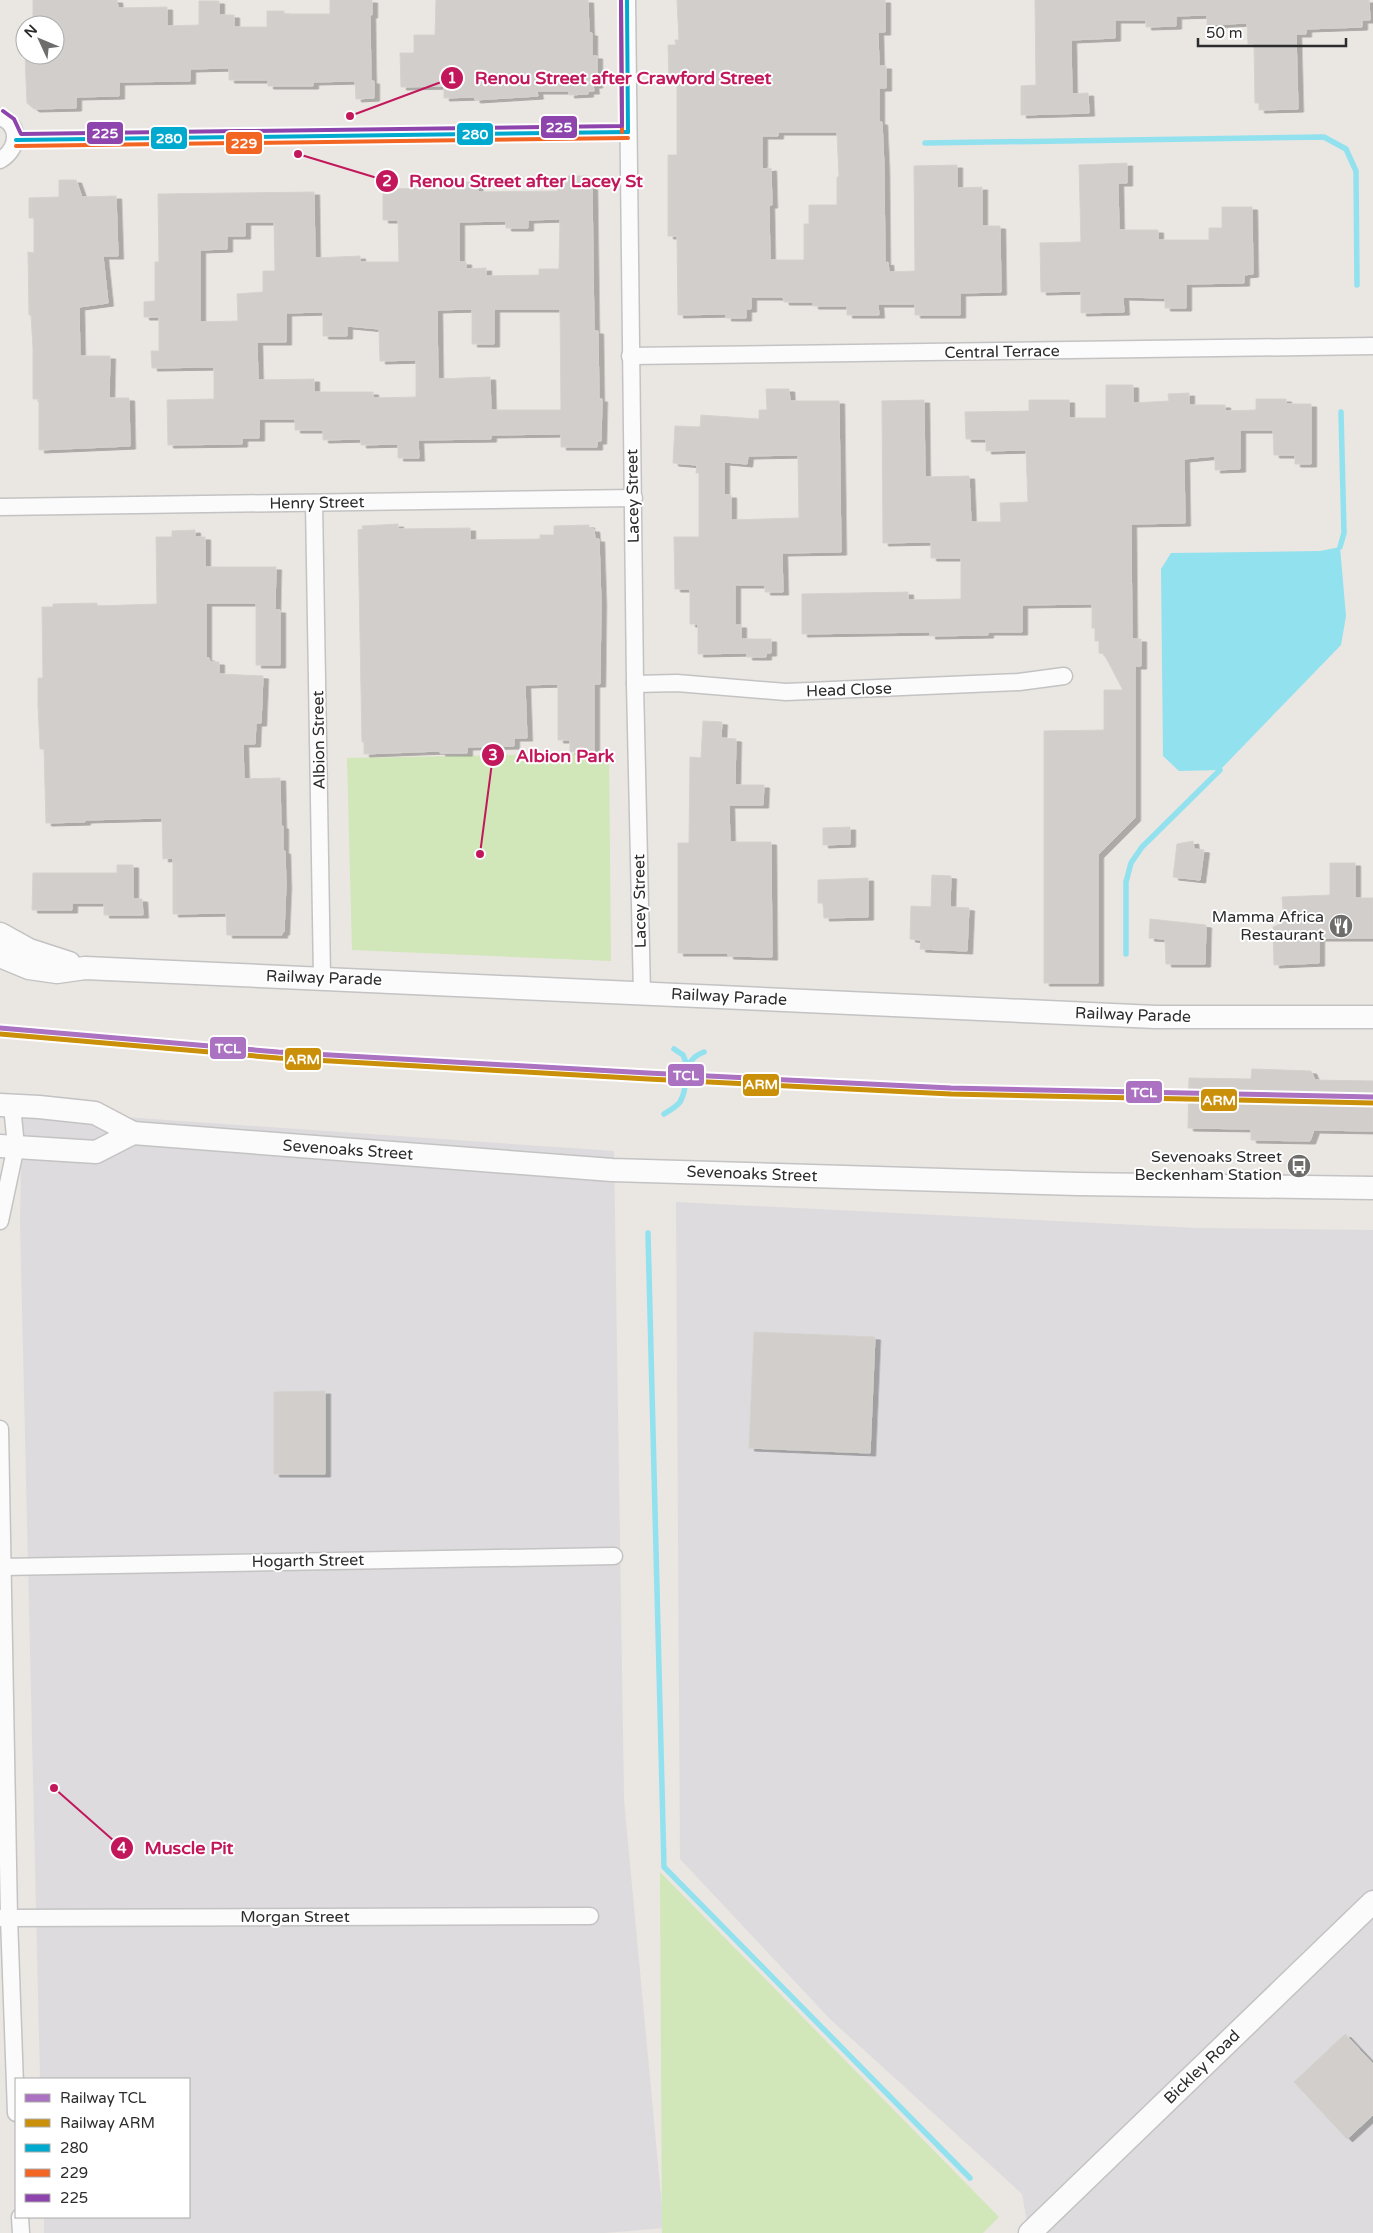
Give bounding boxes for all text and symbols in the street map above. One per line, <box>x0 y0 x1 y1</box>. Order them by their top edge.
north arrow <box>15 15 65 65</box>
scale bar <box>1198 15 1346 47</box>
text: N <box>21 21 41 41</box>
text: 50 m <box>1206 24 1243 42</box>
callout: Renou Street after Crawford Street <box>439 62 781 95</box>
text: Renou Street after Crawford Street <box>475 67 771 89</box>
text: 1 <box>447 69 457 87</box>
line badge: 225 <box>540 115 578 139</box>
text: 225 <box>546 119 572 136</box>
line badge: 225 <box>86 121 124 145</box>
line badge: 280 <box>456 122 494 146</box>
text: 225 <box>92 125 118 142</box>
line badge: 280 <box>150 126 188 150</box>
text: 280 <box>462 126 488 143</box>
text: 280 <box>156 130 182 147</box>
line badge: 229 <box>225 131 263 155</box>
text: 229 <box>231 135 257 152</box>
callout: Renou Street after Lacey St <box>374 164 653 197</box>
text: Renou Street after Lacey St <box>409 170 643 192</box>
text: 2 <box>382 172 392 190</box>
street label: Central Terrace <box>944 341 1060 363</box>
street label: Lacey Street <box>622 449 644 543</box>
street label: Henry Street <box>269 492 365 514</box>
street label: Head Close <box>806 679 892 701</box>
street label: Albion Street <box>308 690 330 790</box>
callout: Albion Park <box>481 739 624 772</box>
text: Albion Park <box>516 745 615 767</box>
text: 3 <box>488 746 498 764</box>
street label: Lacey Street <box>629 854 651 948</box>
place label: Mamma Africa Restaurant <box>1212 907 1324 945</box>
restaurant icon: Mamma Africa Restaurant <box>1328 913 1354 939</box>
street label: Railway Parade <box>266 966 382 990</box>
street label: Railway Parade <box>670 984 788 1010</box>
street label: Railway Parade <box>1075 1003 1191 1027</box>
line badge: TCL <box>209 1036 247 1060</box>
text: TCL <box>214 1040 242 1057</box>
line badge: ARM <box>284 1047 322 1071</box>
text: ARM <box>286 1051 320 1068</box>
line badge: TCL <box>667 1063 705 1087</box>
text: TCL <box>672 1067 700 1084</box>
line badge: ARM <box>742 1073 780 1097</box>
text: ARM <box>744 1076 778 1093</box>
line badge: TCL <box>1125 1080 1163 1104</box>
text: TCL <box>1130 1084 1158 1101</box>
line badge: ARM <box>1200 1088 1238 1112</box>
text: ARM <box>1202 1092 1236 1109</box>
street label: Sevenoaks Street <box>282 1135 414 1165</box>
place label: Sevenoaks Street Beckenham Station <box>1134 1147 1282 1185</box>
bus stop icon: Sevenoaks Street Beckenham Station <box>1286 1153 1312 1179</box>
street label: Sevenoaks Street <box>686 1162 818 1186</box>
street label: Hogarth Street <box>252 1550 364 1572</box>
callout: Muscle Pit <box>109 1831 243 1864</box>
text: Muscle Pit <box>144 1837 234 1859</box>
text: 4 <box>117 1839 127 1857</box>
street label: Morgan Street <box>240 1907 350 1927</box>
street label: Bickley Road <box>1160 2026 1244 2108</box>
legend <box>15 2078 190 2218</box>
text: Railway TCL <box>60 2089 147 2107</box>
text: Railway ARM <box>60 2114 155 2132</box>
text: 280 <box>60 2139 88 2157</box>
text: 229 <box>60 2164 88 2182</box>
text: 225 <box>60 2189 88 2207</box>

